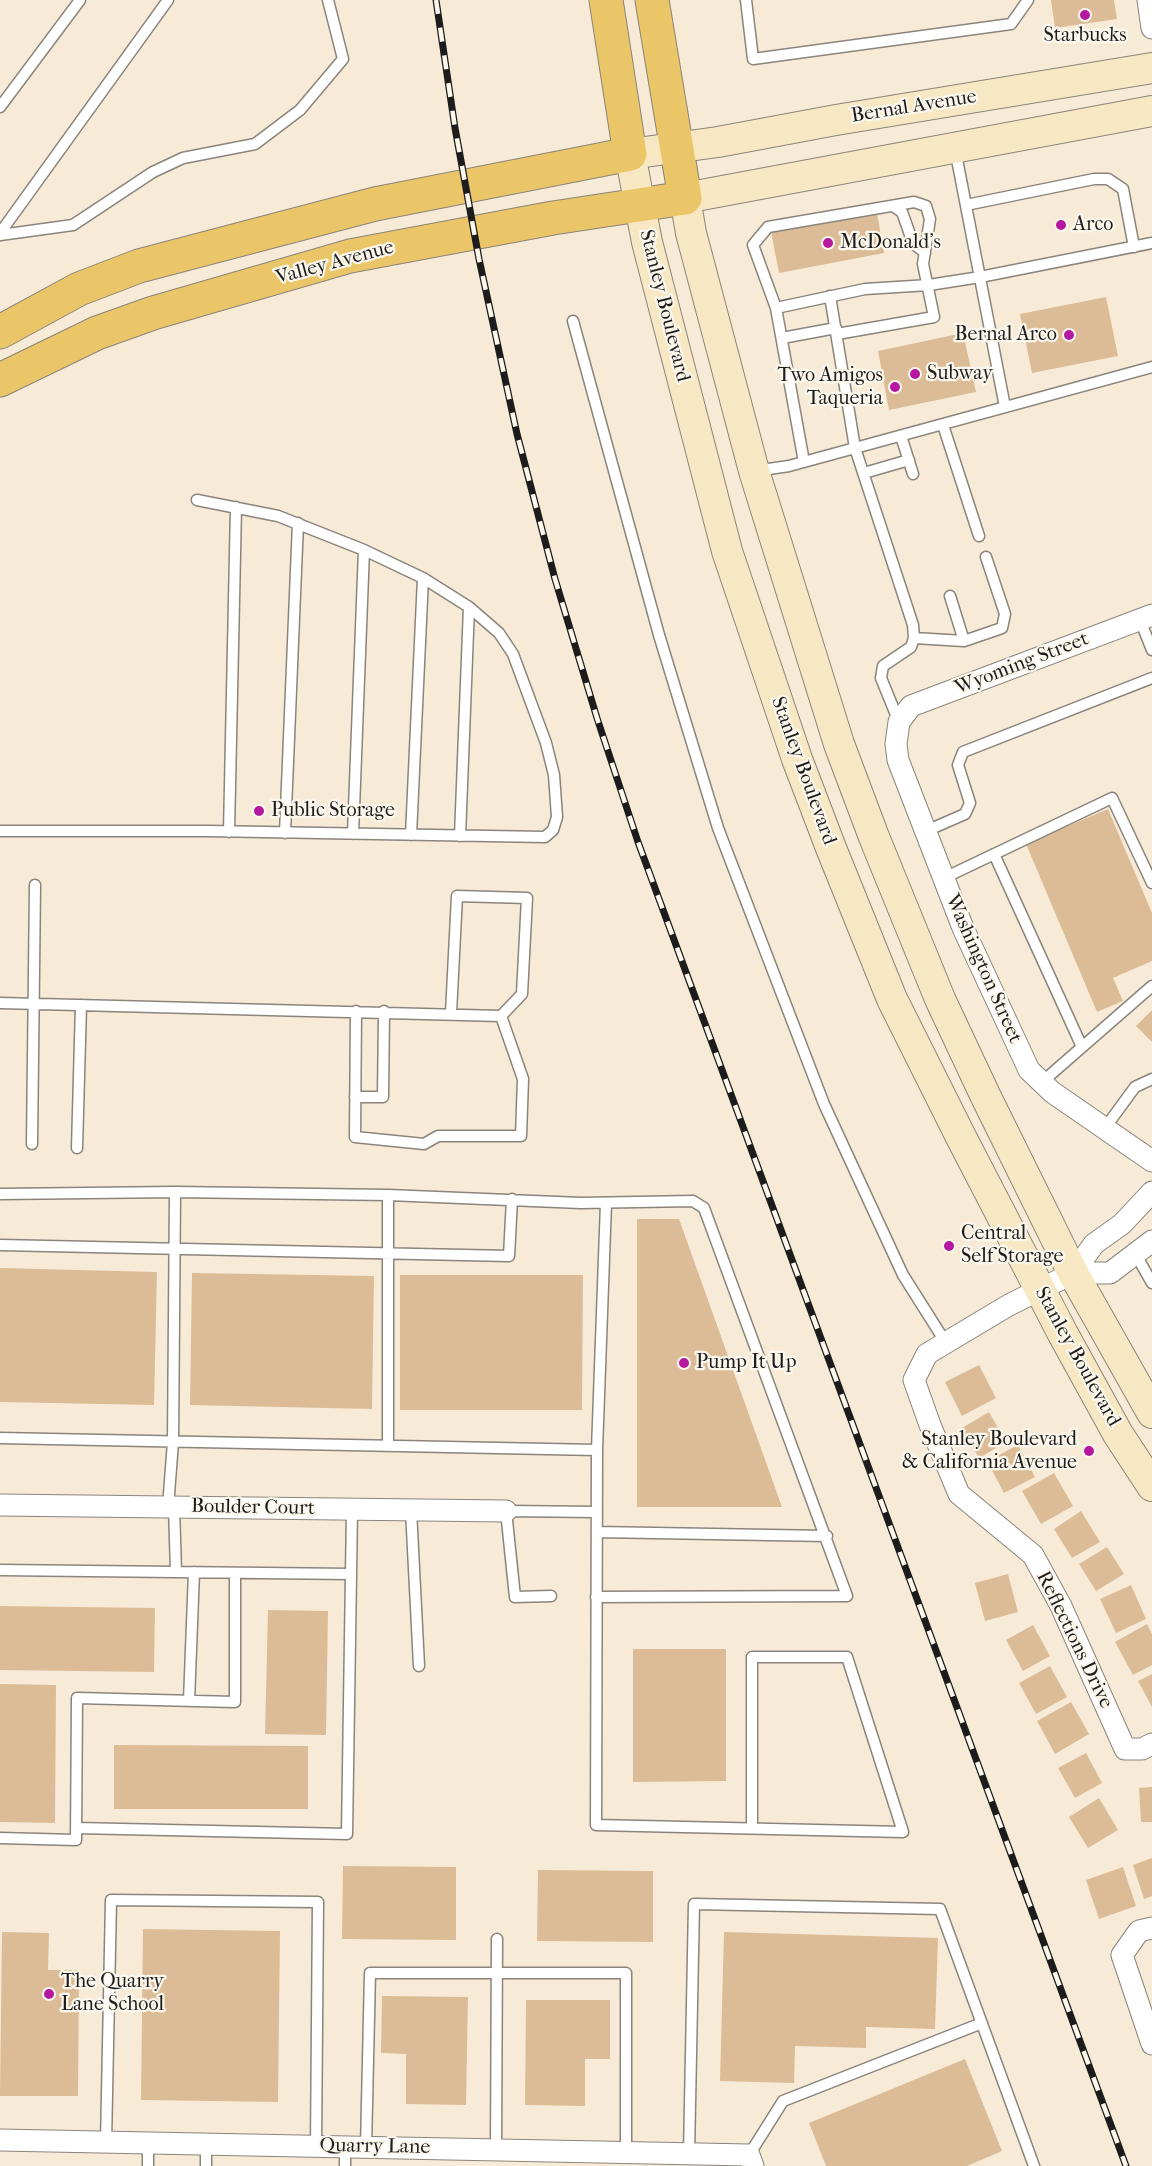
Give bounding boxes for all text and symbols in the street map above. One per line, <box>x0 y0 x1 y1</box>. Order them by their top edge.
marker: Starbucks <box>1078 8 1092 22</box>
place label: Starbucks <box>1043 24 1127 48</box>
street label: Bernal Avenue <box>850 85 978 129</box>
place label: Arco <box>1073 213 1113 237</box>
marker: Arco <box>1054 218 1068 232</box>
street label: Stanley Boulevard <box>634 228 694 384</box>
place label: McDonald's <box>840 231 941 255</box>
street label: Valley Avenue <box>273 236 397 290</box>
marker: McDonald's <box>821 236 835 250</box>
place label: Bernal Arco <box>955 323 1057 347</box>
marker: Bernal Arco <box>1062 328 1076 342</box>
place label: Subway <box>927 362 993 386</box>
place label: Two Amigos Taqueria <box>777 364 883 411</box>
marker: Subway <box>908 367 922 381</box>
marker: Two Amigos Taqueria <box>888 380 902 394</box>
street label: Wyoming Street <box>952 627 1092 701</box>
street label: Stanley Boulevard <box>765 694 841 848</box>
place label: Public Storage <box>271 799 395 823</box>
marker: Public Storage <box>252 804 266 818</box>
street label: Washington Street <box>939 891 1027 1047</box>
place label: Central Self Storage <box>961 1222 1063 1269</box>
marker: Central Self Storage <box>942 1239 956 1253</box>
street label: Stanley Boulevard <box>1029 1283 1125 1431</box>
place label: Pump It Up <box>696 1351 797 1375</box>
marker: Pump It Up <box>677 1356 691 1370</box>
place label: Stanley Boulevard & California Avenue <box>902 1428 1077 1475</box>
marker: Stanley Boulevard & California Avenue <box>1082 1444 1096 1458</box>
street label: Boulder Court <box>191 1495 315 1521</box>
street label: Reflections Drive <box>1030 1568 1118 1712</box>
place label: The Quarry Lane School <box>61 1970 164 2017</box>
marker: The Quarry Lane School <box>42 1987 56 2001</box>
street label: Quarry Lane <box>319 2134 431 2160</box>

